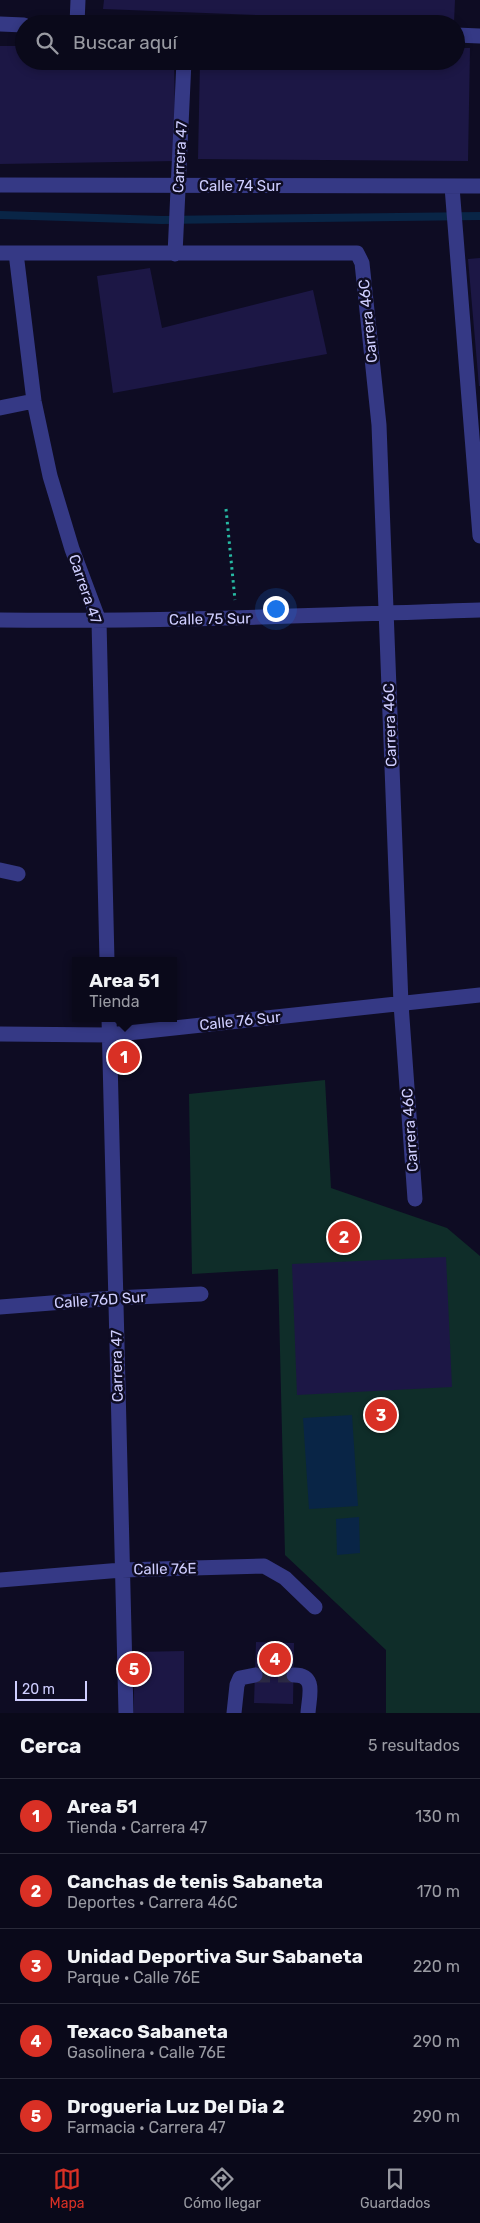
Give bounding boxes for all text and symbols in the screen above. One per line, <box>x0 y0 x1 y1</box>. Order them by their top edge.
search box <box>15 15 465 70</box>
icon: search <box>33 29 61 57</box>
text: Buscar aquí <box>73 31 177 54</box>
street label: Carrera 47 <box>169 120 191 194</box>
street label: Calle 74 Sur <box>199 177 281 195</box>
street label: Carrera 46C <box>355 278 381 364</box>
street label: Carrera 47 <box>65 552 105 626</box>
your location <box>263 596 289 622</box>
street label: Calle 75 Sur <box>169 609 251 629</box>
street label: Carrera 46C <box>380 683 400 767</box>
popup <box>72 957 177 1022</box>
text: Area 51 <box>89 969 160 992</box>
text: Tienda <box>89 992 139 1011</box>
street label: Calle 76 Sur <box>198 1008 282 1034</box>
pin: 1 <box>108 1038 140 1076</box>
street label: Carrera 46C <box>398 1088 422 1172</box>
pin: 2 <box>328 1218 360 1256</box>
street label: Calle 76D Sur <box>53 1288 147 1312</box>
street label: Carrera 47 <box>107 1329 127 1402</box>
pin: 3 <box>365 1396 397 1434</box>
street label: Calle 76E <box>133 1559 197 1579</box>
pin: 4 <box>259 1640 291 1678</box>
pin: 5 <box>118 1650 150 1688</box>
scale bar <box>15 1678 88 1701</box>
text: 20 m <box>22 1681 55 1698</box>
text: Cerca <box>20 1733 81 1758</box>
text: 5 resultados <box>368 1736 460 1755</box>
text: Area 51 <box>67 1795 137 1818</box>
text: 1 <box>32 1807 40 1826</box>
text: 130 m <box>415 1807 460 1826</box>
text: Tienda · Carrera 47 <box>67 1818 207 1837</box>
text: Canchas de tenis Sabaneta <box>67 1870 323 1893</box>
text: 2 <box>31 1882 41 1901</box>
text: 170 m <box>417 1882 460 1901</box>
text: Deportes · Carrera 46C <box>67 1893 238 1912</box>
text: Unidad Deportiva Sur Sabaneta <box>67 1945 363 1968</box>
text: 3 <box>31 1957 41 1976</box>
text: 220 m <box>413 1957 460 1976</box>
text: Parque · Calle 76E <box>67 1968 200 1987</box>
text: Texaco Sabaneta <box>67 2020 228 2043</box>
text: 4 <box>31 2032 41 2051</box>
text: 290 m <box>413 2032 460 2051</box>
text: Gasolinera · Calle 76E <box>67 2043 226 2062</box>
text: Drogueria Luz Del Dia 2 <box>67 2095 285 2118</box>
text: 5 <box>31 2107 41 2126</box>
text: 290 m <box>413 2107 460 2126</box>
text: Farmacia · Carrera 47 <box>67 2118 226 2137</box>
tab: Mapa <box>50 2165 84 2212</box>
tab: Cómo llegar <box>184 2165 261 2212</box>
tab: Guardados <box>360 2165 430 2212</box>

